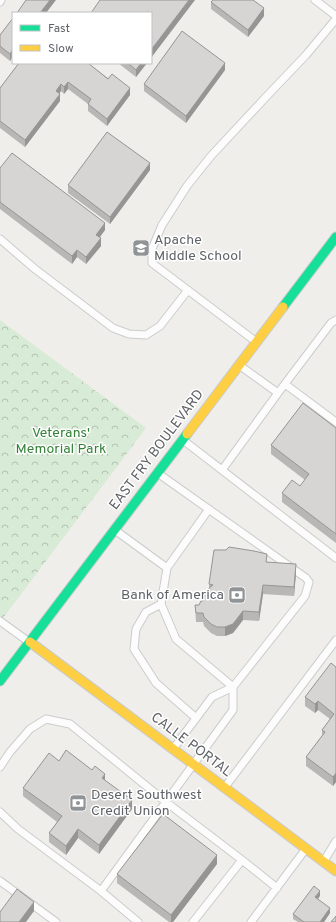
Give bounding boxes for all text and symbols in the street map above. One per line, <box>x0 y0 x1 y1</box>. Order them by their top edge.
legend <box>12 12 152 64</box>
text: Fast <box>48 21 70 37</box>
text: Slow <box>48 41 74 57</box>
place label: Apache Middle School <box>154 232 242 265</box>
school or university icon: Apache Middle School <box>131 238 151 258</box>
street label: EAST FRY BOULEVARD <box>106 386 208 514</box>
park label: Veterans' Memorial Park <box>16 425 106 458</box>
bank icon: Bank of America <box>227 585 247 605</box>
place label: Bank of America <box>121 587 224 604</box>
street label: CALLE PORTAL <box>147 709 235 781</box>
place label: Desert Southwest Credit Union <box>91 787 202 820</box>
bank icon: Desert Southwest Credit Union <box>68 793 88 813</box>

